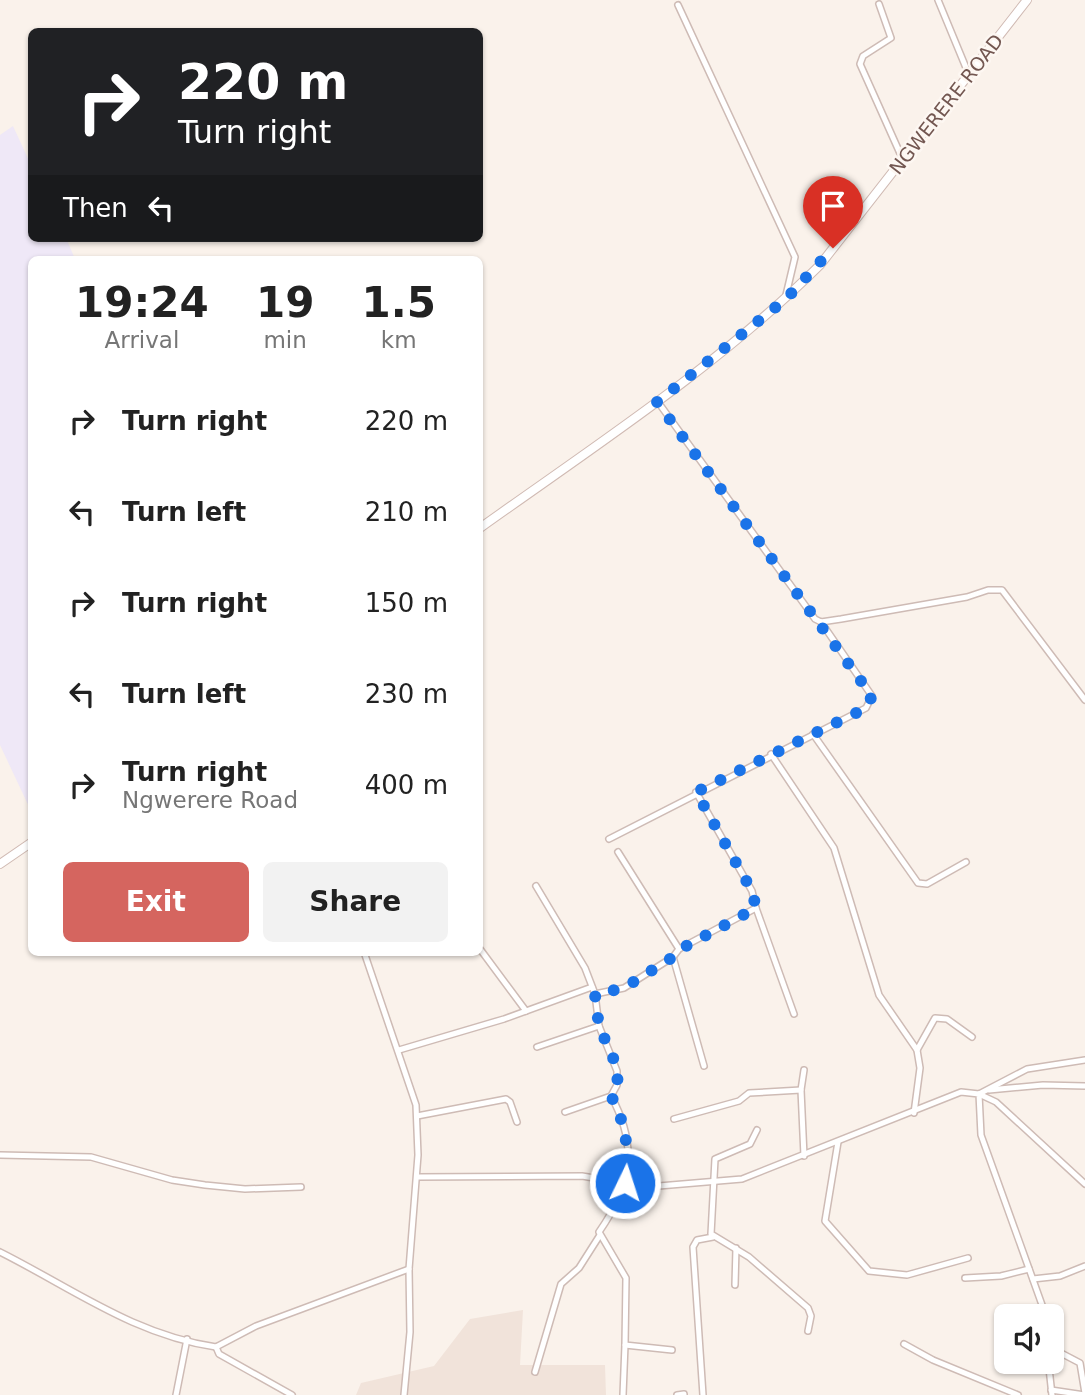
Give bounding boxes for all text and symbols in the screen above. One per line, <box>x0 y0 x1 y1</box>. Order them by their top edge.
street label: NGWERERE ROAD <box>884 30 1008 178</box>
text: 220 m <box>178 54 348 111</box>
icon: right <box>63 56 154 147</box>
text: Turn right <box>178 113 331 151</box>
pin <box>803 176 863 248</box>
icon: arrive <box>814 187 852 225</box>
icon: left <box>142 189 180 227</box>
text: Then <box>63 193 128 223</box>
text: 19:24 <box>75 278 209 327</box>
text: 19 <box>256 278 314 327</box>
text: 1.5 <box>361 278 436 327</box>
text: Arrival <box>105 327 179 353</box>
text: min <box>263 327 307 353</box>
text: km <box>381 327 417 353</box>
icon: right <box>63 402 101 440</box>
text: Turn right <box>122 406 267 436</box>
text: 220 m <box>365 406 448 436</box>
icon: left <box>63 493 101 531</box>
text: Turn left <box>122 497 246 527</box>
text: 210 m <box>365 497 448 527</box>
icon: right <box>63 584 101 622</box>
text: Turn right <box>122 588 267 618</box>
text: 150 m <box>365 588 448 618</box>
icon: left <box>63 675 101 713</box>
text: Turn left <box>122 679 246 709</box>
text: 230 m <box>365 679 448 709</box>
text: Turn right <box>122 757 267 787</box>
icon: right <box>63 766 101 804</box>
text: 400 m <box>365 770 448 800</box>
text: Ngwerere Road <box>122 787 298 813</box>
button: Exit <box>63 862 249 942</box>
button: Share <box>263 862 448 942</box>
position arrow <box>588 1146 662 1220</box>
map controls <box>994 1304 1064 1374</box>
button: sound <box>994 1304 1064 1374</box>

